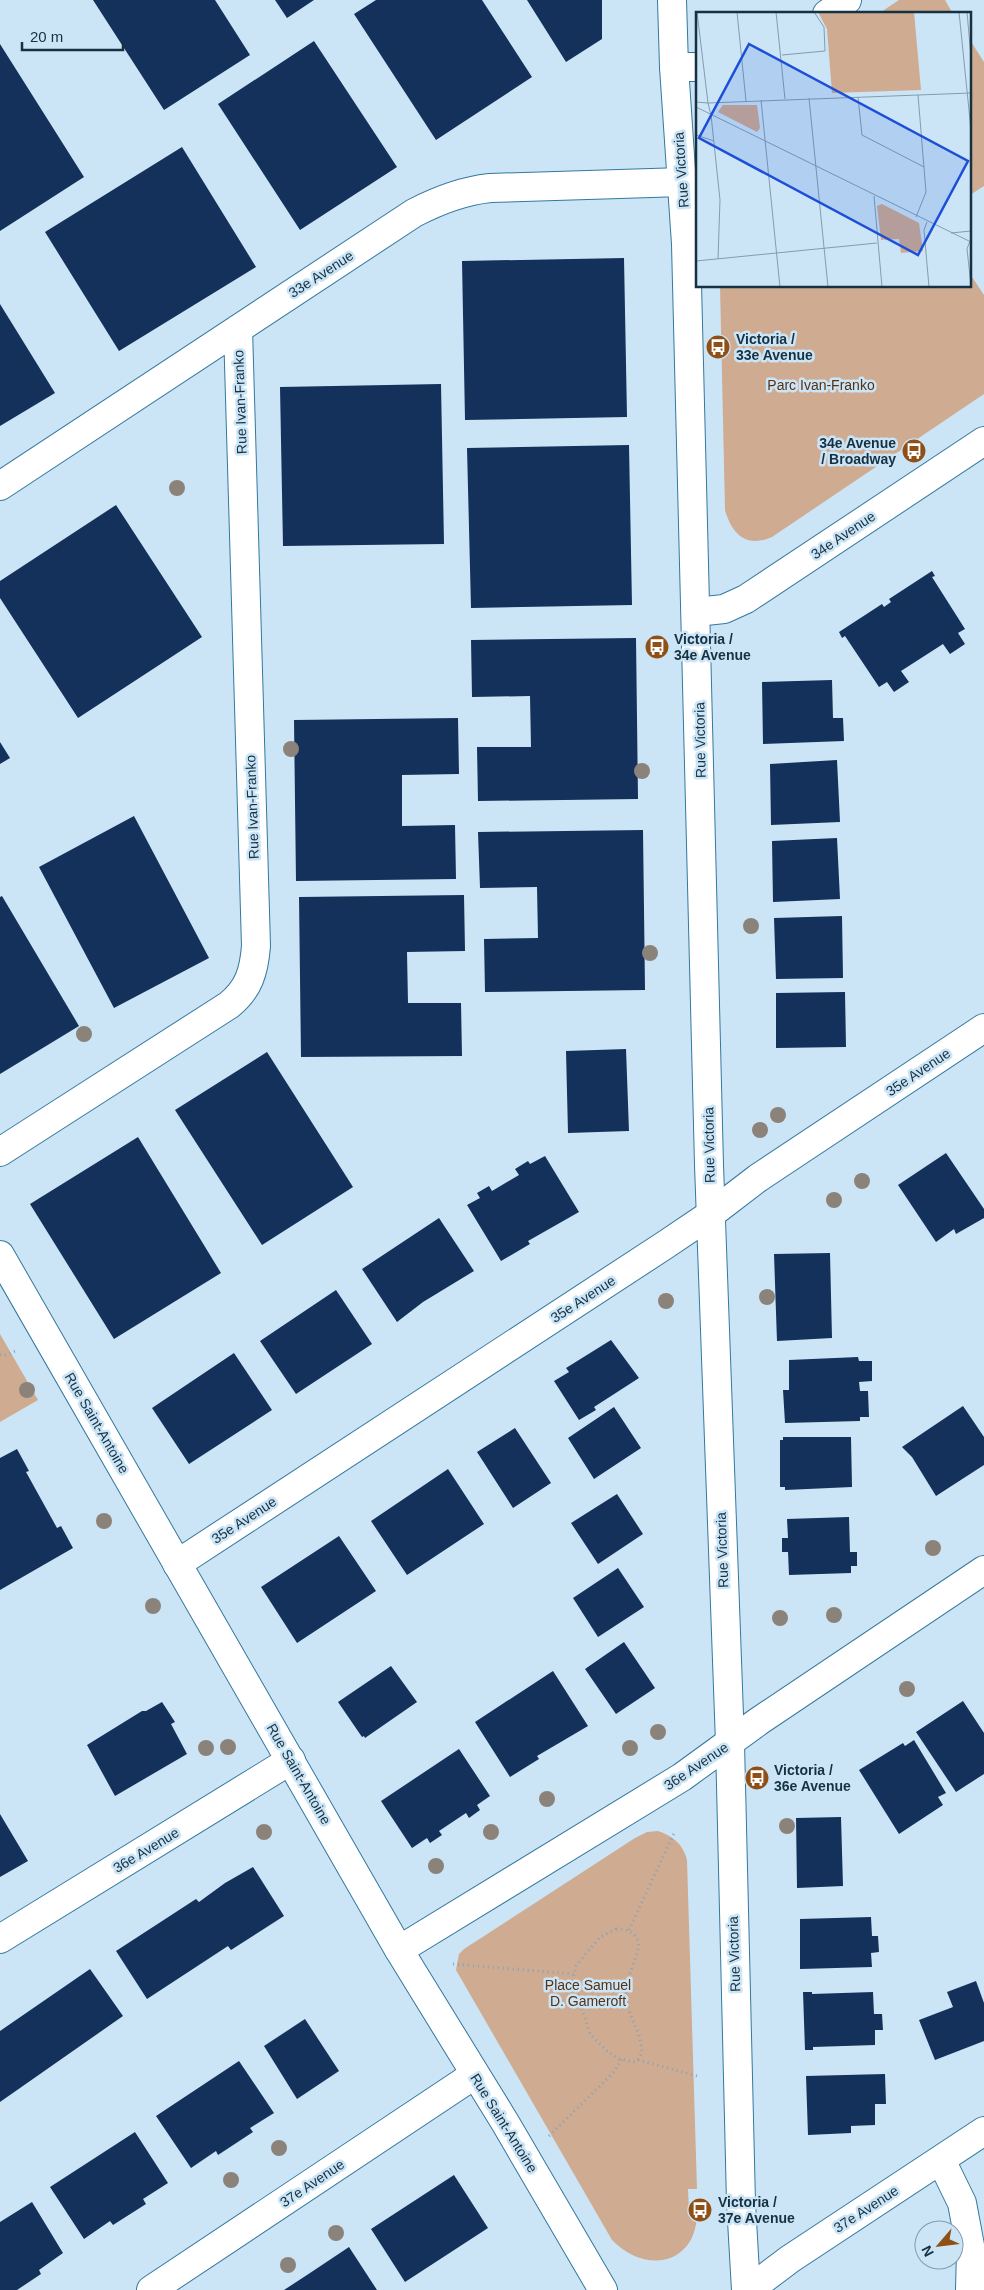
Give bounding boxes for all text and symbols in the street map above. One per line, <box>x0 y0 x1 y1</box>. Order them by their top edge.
inset map <box>696 12 972 288</box>
scale bar <box>22 20 124 52</box>
text: 20 m <box>30 28 63 45</box>
street label: Rue Victoria <box>670 131 692 208</box>
street label: 33e Avenue <box>286 247 356 301</box>
place label: Victoria / 33e Avenue <box>736 331 813 363</box>
bus stop icon: Victoria / 33e Avenue <box>705 334 731 360</box>
street label: Rue Ivan-Franko <box>230 349 250 454</box>
park label: Parc Ivan-Franko <box>767 377 875 393</box>
place label: 34e Avenue / Broadway <box>819 435 896 467</box>
bus stop icon: 34e Avenue / Broadway <box>901 438 927 464</box>
street label: 34e Avenue <box>808 508 878 562</box>
place label: Victoria / 34e Avenue <box>674 631 751 663</box>
bus stop icon: Victoria / 34e Avenue <box>644 634 670 660</box>
street label: Rue Victoria <box>691 702 709 778</box>
street label: Rue Ivan-Franko <box>242 754 262 859</box>
street label: 35e Avenue <box>883 1045 953 1099</box>
street label: Rue Victoria <box>700 1107 718 1183</box>
street label: 35e Avenue <box>548 1272 618 1326</box>
street label: Rue Saint-Antoine <box>62 1370 132 1476</box>
street label: 35e Avenue <box>209 1493 279 1547</box>
street label: Rue Victoria <box>713 1512 731 1588</box>
street label: Rue Saint-Antoine <box>264 1721 334 1827</box>
street label: 36e Avenue <box>661 1739 731 1793</box>
place label: Victoria / 36e Avenue <box>774 1762 851 1794</box>
bus stop icon: Victoria / 36e Avenue <box>744 1765 770 1791</box>
street label: 36e Avenue <box>110 1824 182 1876</box>
street label: Rue Victoria <box>725 1916 743 1992</box>
park label: Place Samuel D. Gameroft <box>545 1977 631 2009</box>
street label: Rue Saint-Antoine <box>467 2071 541 2176</box>
street label: 37e Avenue <box>277 2156 347 2210</box>
street label: 37e Avenue <box>831 2182 901 2236</box>
place label: Victoria / 37e Avenue <box>718 2194 795 2226</box>
bus stop icon: Victoria / 37e Avenue <box>687 2197 713 2223</box>
north arrow <box>914 2220 964 2270</box>
text: N <box>918 2243 937 2259</box>

